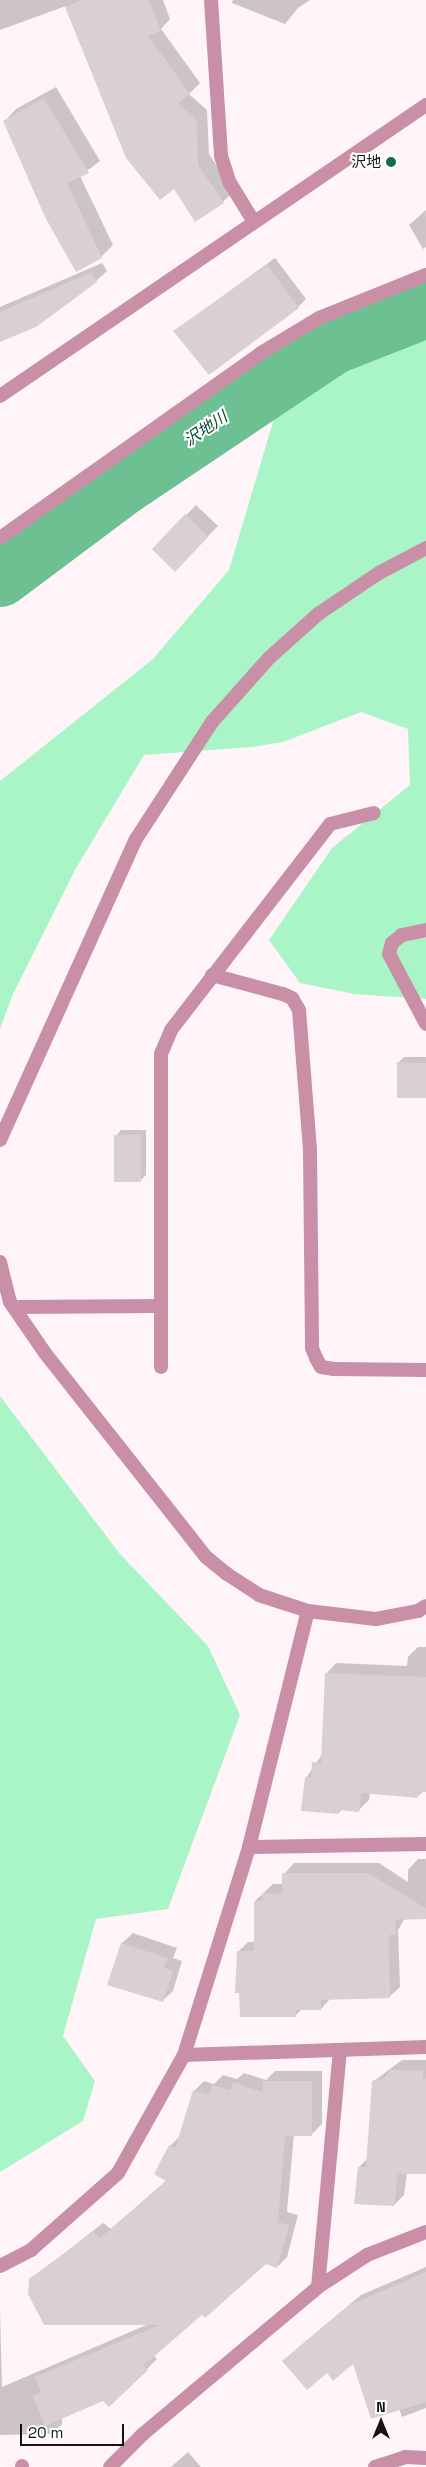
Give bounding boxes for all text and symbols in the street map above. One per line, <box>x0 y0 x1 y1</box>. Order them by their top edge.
place label: 沢地 <box>351 153 381 171</box>
marker: 沢地 <box>385 156 397 168</box>
water label: 沢地川 <box>181 408 231 450</box>
north arrow <box>356 2397 406 2447</box>
text: N <box>376 2398 386 2416</box>
scale bar <box>22 2414 126 2446</box>
text: 20 m <box>28 2423 63 2442</box>

